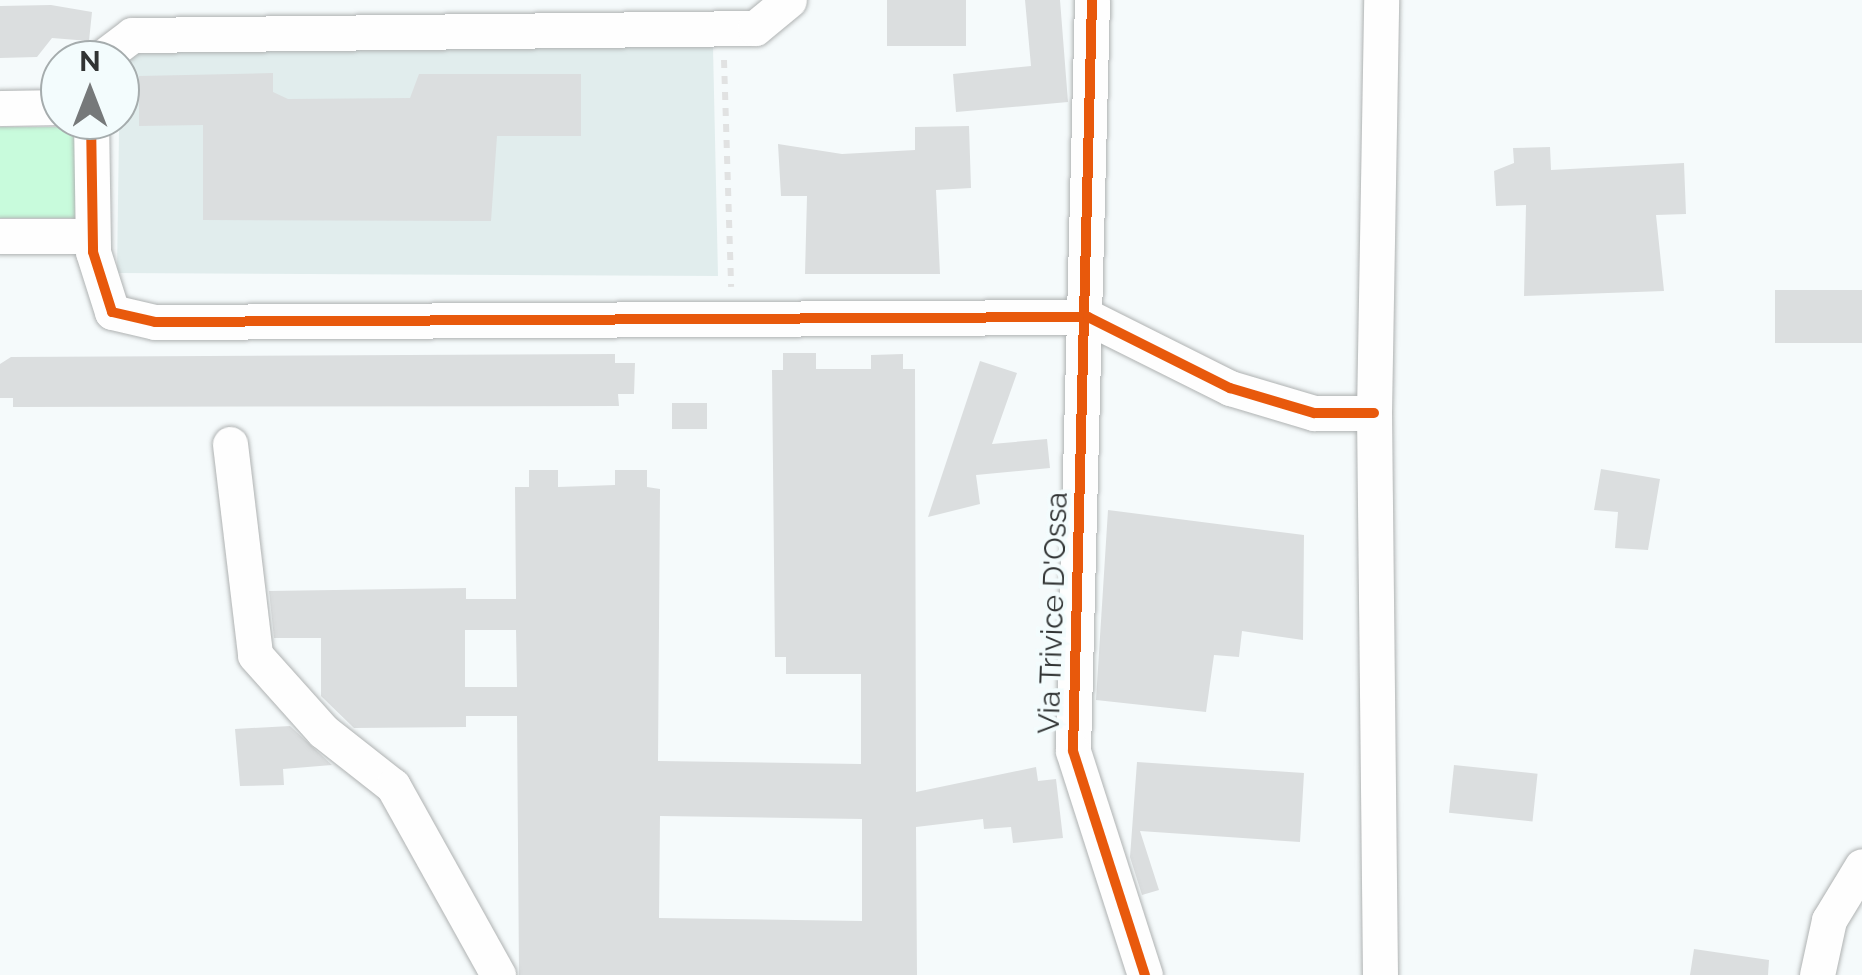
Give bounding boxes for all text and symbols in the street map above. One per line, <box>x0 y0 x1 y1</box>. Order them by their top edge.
north arrow <box>40 40 140 140</box>
text: N <box>79 45 101 78</box>
street label: Via Trivice D'Ossa <box>1031 491 1075 735</box>

